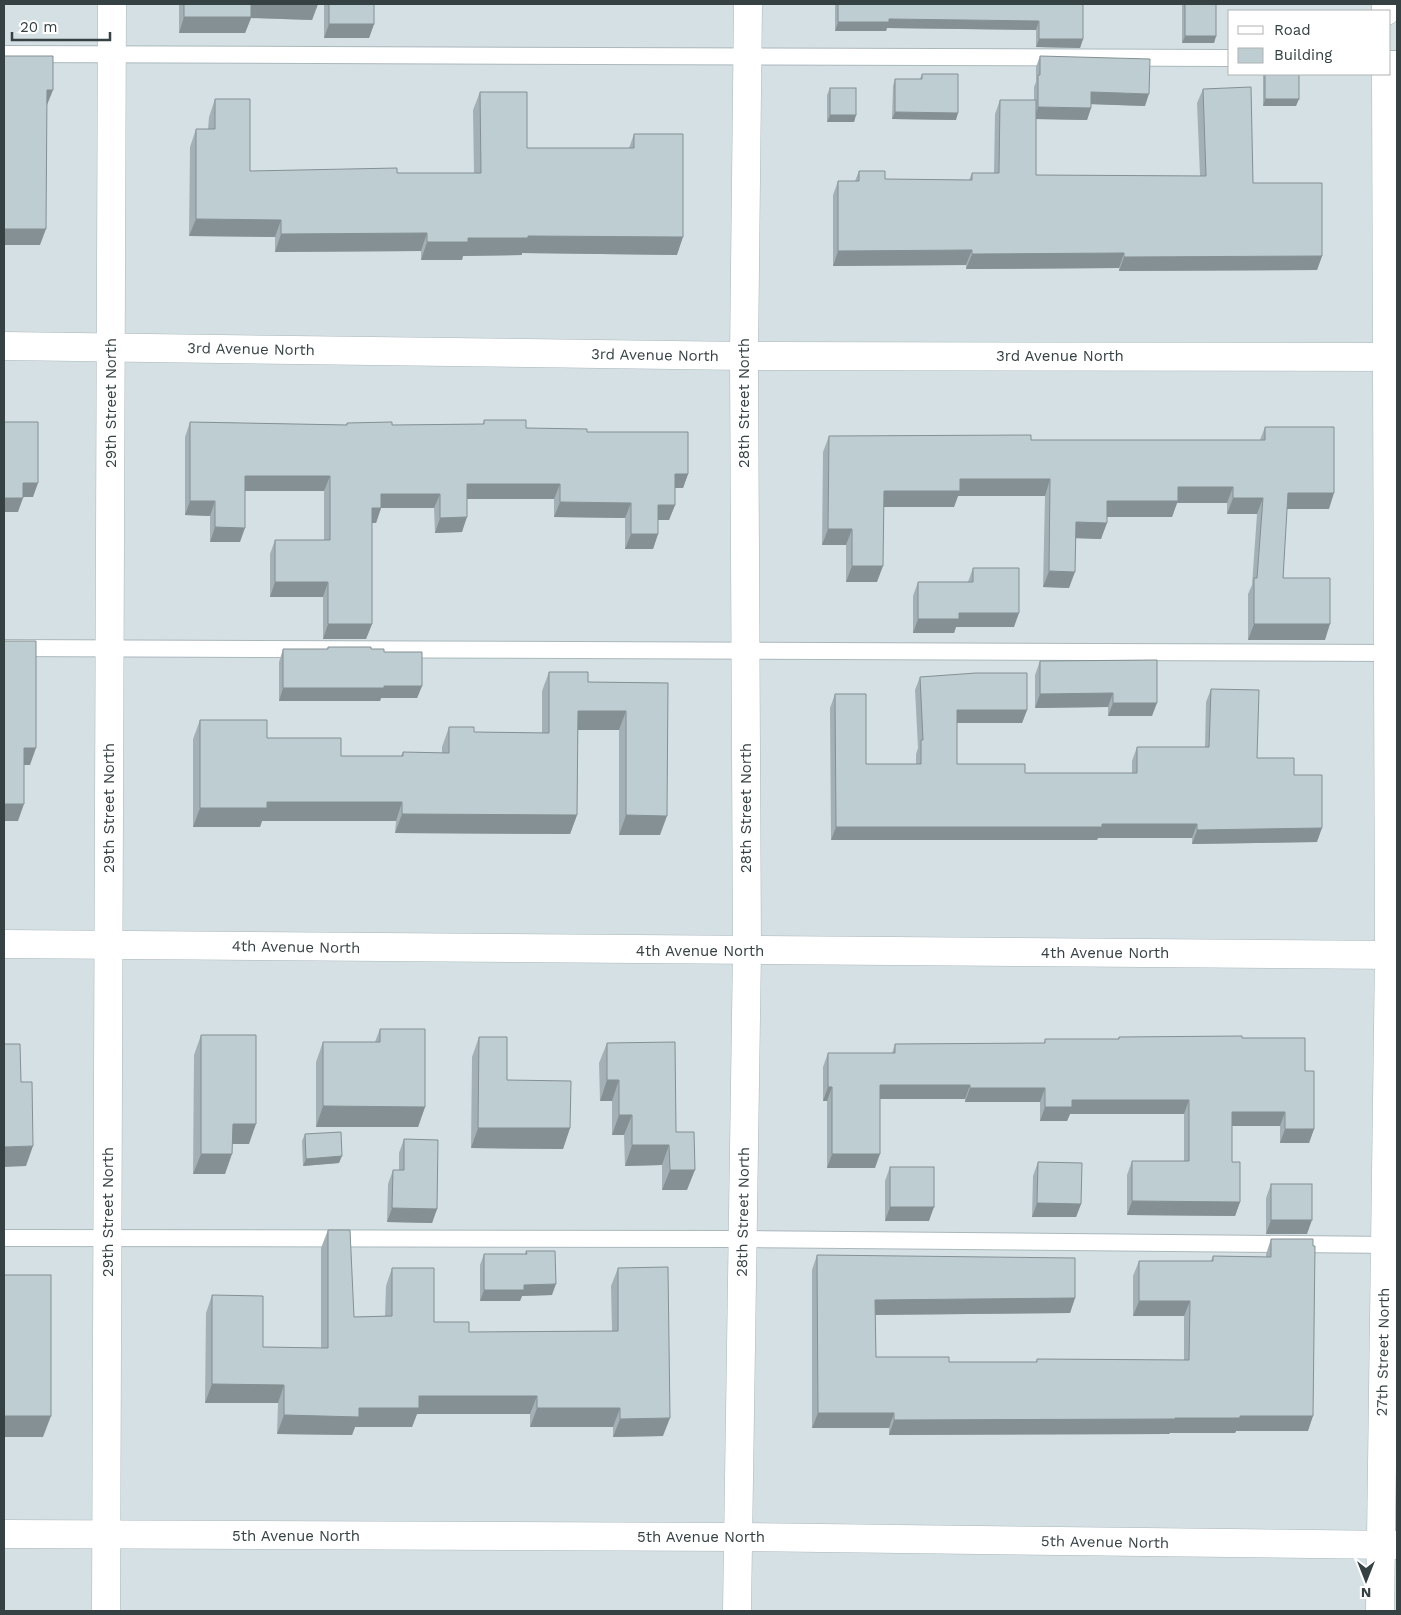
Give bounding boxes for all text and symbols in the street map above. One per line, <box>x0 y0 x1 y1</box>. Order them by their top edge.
scale bar <box>12 10 110 42</box>
legend <box>1228 10 1391 75</box>
text: 20 m <box>20 18 58 36</box>
text: Road <box>1274 21 1311 39</box>
text: Building <box>1274 46 1332 64</box>
street label: 29th Street North <box>102 338 120 468</box>
street label: 28th Street North <box>735 338 753 468</box>
street label: 3rd Avenue North <box>187 339 315 359</box>
street label: 3rd Avenue North <box>591 345 719 365</box>
street label: 3rd Avenue North <box>996 347 1124 365</box>
street label: 29th Street North <box>100 743 118 873</box>
street label: 28th Street North <box>737 743 755 873</box>
street label: 4th Avenue North <box>232 937 360 957</box>
street label: 4th Avenue North <box>636 942 764 960</box>
street label: 4th Avenue North <box>1041 944 1169 962</box>
street label: 29th Street North <box>99 1147 117 1277</box>
street label: 28th Street North <box>733 1147 753 1277</box>
street label: 27th Street North <box>1373 1287 1393 1417</box>
street label: 5th Avenue North <box>232 1527 360 1545</box>
street label: 5th Avenue North <box>637 1528 765 1546</box>
street label: 5th Avenue North <box>1041 1532 1169 1552</box>
north arrow <box>1341 1555 1391 1605</box>
text: N <box>1361 1585 1371 1601</box>

